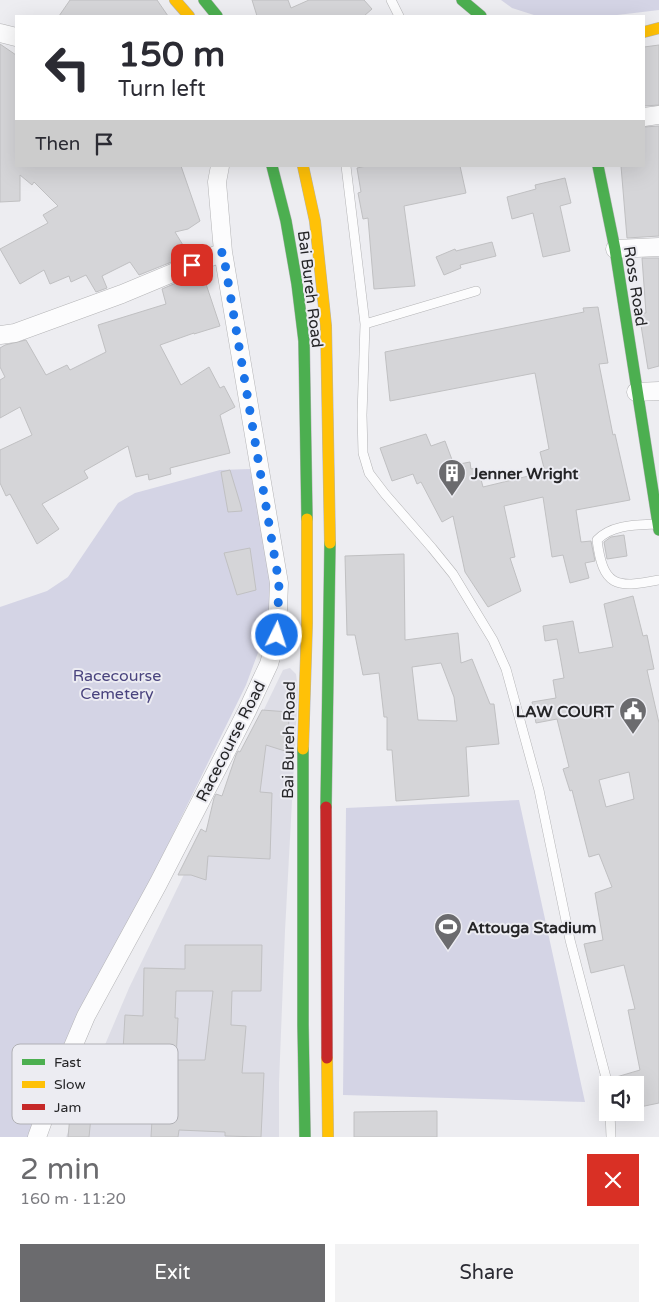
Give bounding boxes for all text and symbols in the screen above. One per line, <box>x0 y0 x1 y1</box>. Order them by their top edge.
text: 150 m <box>118 34 225 76</box>
icon: left <box>35 35 100 100</box>
text: Turn left <box>118 76 206 102</box>
icon: arrive <box>90 130 118 158</box>
text: Then <box>35 133 80 155</box>
street label: Bai Bureh Road <box>293 229 327 349</box>
pin <box>171 244 213 286</box>
street label: Ross Road <box>619 245 651 328</box>
icon: arrive <box>178 251 206 279</box>
building icon: Jenner Wright <box>437 458 467 497</box>
place label: Jenner Wright <box>470 464 579 484</box>
position arrow <box>250 608 302 660</box>
park label: Racecourse Cemetery <box>73 666 161 704</box>
street label: Racecourse Road <box>192 678 270 805</box>
street label: Bai Bureh Road <box>278 681 300 799</box>
public building icon: LAW COURT <box>618 696 648 735</box>
place label: LAW COURT <box>516 702 614 722</box>
sports icon: Attouga Stadium <box>433 912 463 951</box>
place label: Attouga Stadium <box>467 918 597 938</box>
legend <box>12 1044 178 1124</box>
text: Fast <box>54 1054 82 1071</box>
text: Slow <box>54 1076 86 1093</box>
map controls <box>599 1076 644 1121</box>
button: sound <box>599 1076 644 1121</box>
text: Jam <box>54 1099 81 1116</box>
text: 2 min <box>20 1151 100 1188</box>
button: close <box>587 1154 639 1206</box>
text: 160 m · 11:20 <box>20 1189 126 1209</box>
button: Exit <box>20 1244 325 1302</box>
button: Share <box>335 1244 639 1302</box>

